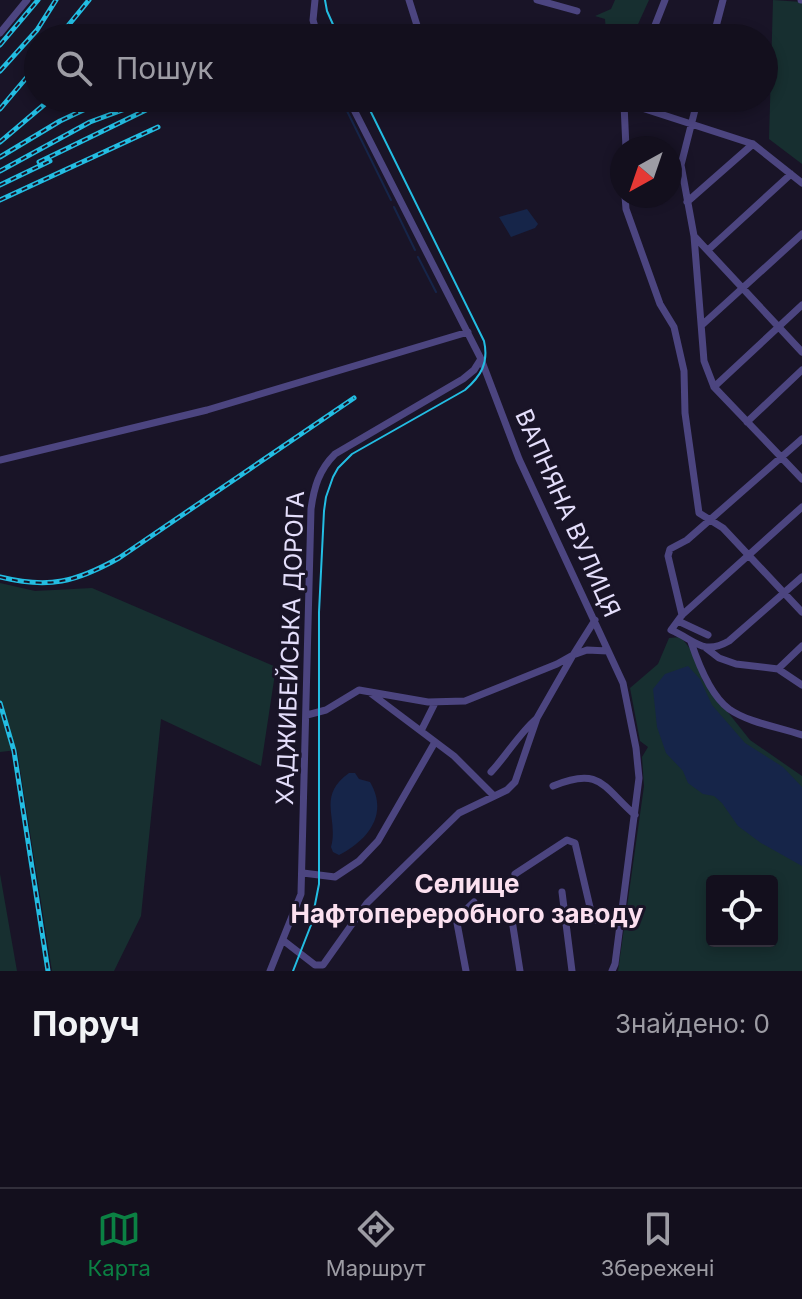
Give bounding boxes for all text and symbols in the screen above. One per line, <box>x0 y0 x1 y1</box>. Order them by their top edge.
search box <box>24 24 778 112</box>
icon: search <box>52 46 96 90</box>
text: Пошук <box>116 50 214 86</box>
north arrow <box>610 136 682 208</box>
street label: ВАПНЯНА ВУЛИЦЯ <box>509 405 627 621</box>
street label: ХАДЖИБЕЙСЬКА ДОРОГА <box>269 490 310 806</box>
district label: Селище Нафтопереробного заводу <box>291 868 644 929</box>
map controls <box>706 875 778 947</box>
button: locate <box>706 875 778 947</box>
text: Поруч <box>32 1003 140 1044</box>
text: Знайдено: 0 <box>615 1008 770 1039</box>
tab: Карта <box>88 1207 151 1281</box>
tab: Маршрут <box>326 1207 426 1281</box>
tab: Збережені <box>601 1207 714 1281</box>

